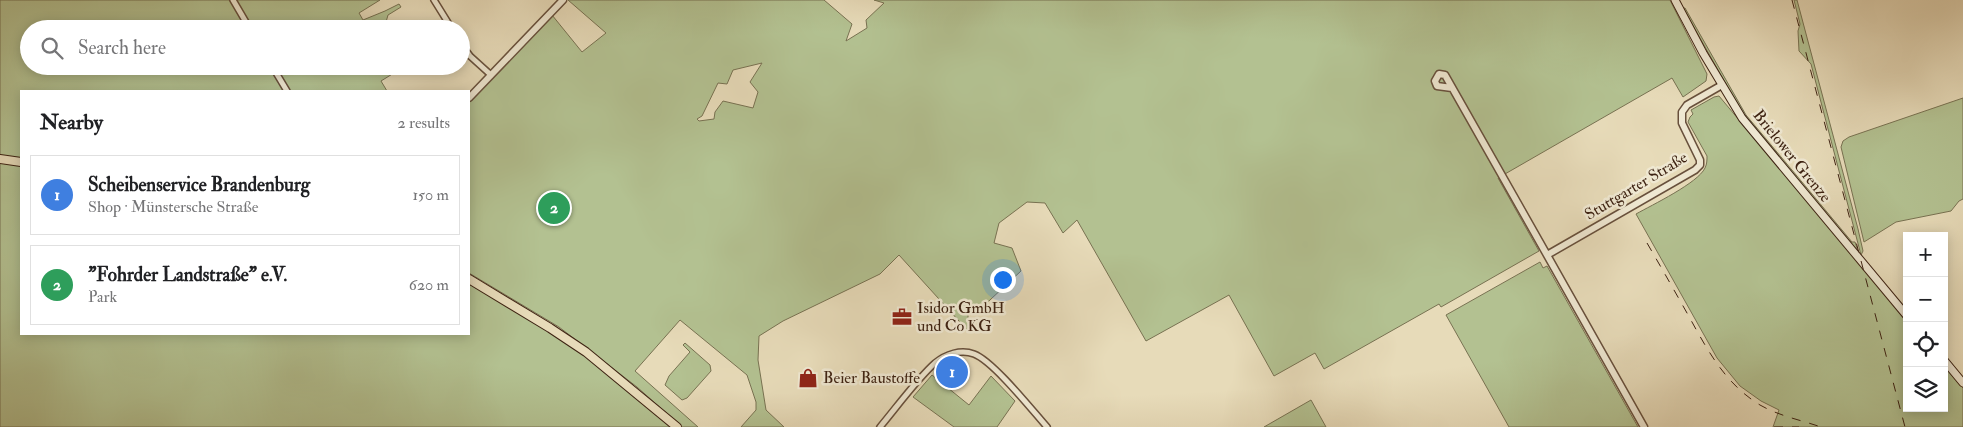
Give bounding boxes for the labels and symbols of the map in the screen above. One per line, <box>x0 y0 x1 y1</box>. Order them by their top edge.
street label: Brielower Grenze <box>1749 106 1836 207</box>
street label: Stuttgarter Straße <box>1581 147 1691 225</box>
pin: 2 <box>538 189 570 227</box>
your location <box>990 267 1016 293</box>
place label: Isidor GmbH und Co KG <box>917 298 1005 336</box>
office icon: Isidor GmbH und Co KG <box>891 306 913 328</box>
pin: 1 <box>936 353 968 391</box>
shop icon: Beier Baustoffe <box>797 367 819 389</box>
place label: Beier Baustoffe <box>823 368 920 388</box>

